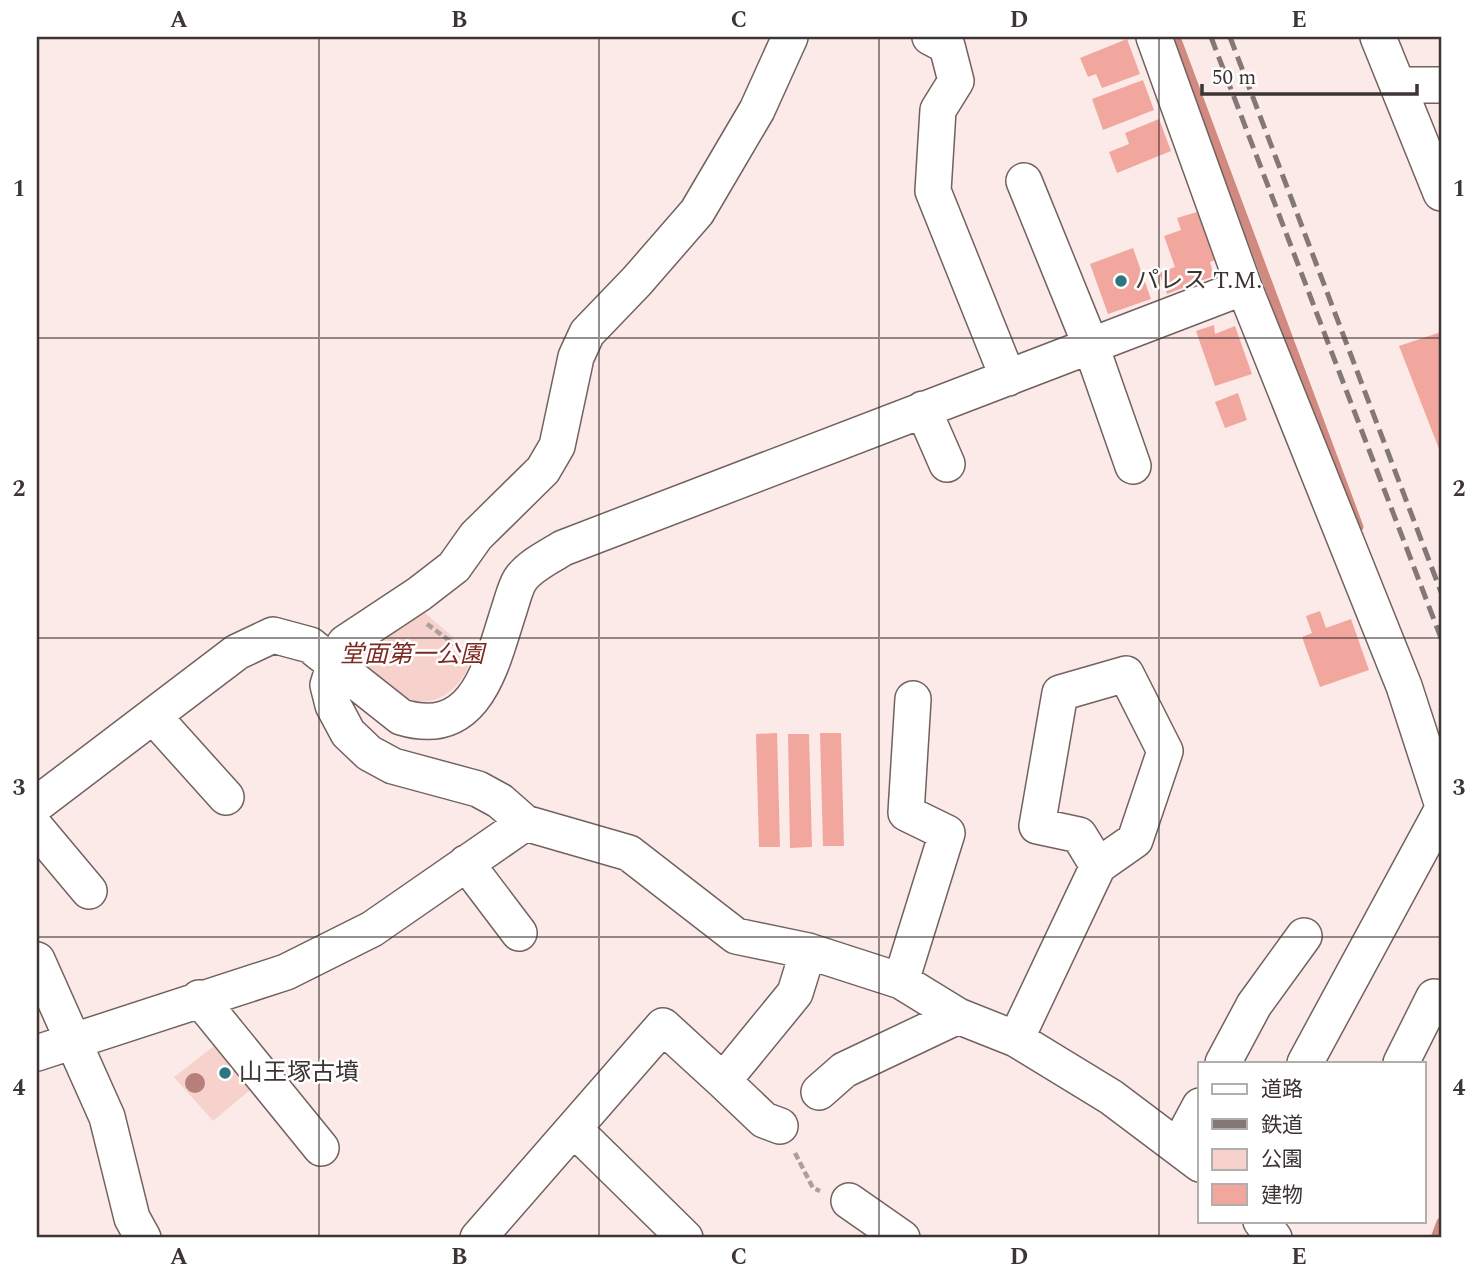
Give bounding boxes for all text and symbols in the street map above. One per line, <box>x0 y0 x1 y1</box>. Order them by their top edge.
text: A <box>170 3 188 38</box>
text: B <box>451 3 467 38</box>
text: C <box>731 3 747 38</box>
text: D <box>1010 3 1028 38</box>
text: E <box>1291 3 1307 38</box>
scale bar <box>1202 52 1417 96</box>
text: 50 m <box>1212 62 1256 94</box>
text: 1 <box>13 172 25 207</box>
text: 1 <box>1453 172 1465 207</box>
place label: パレス T.M. <box>1135 263 1262 299</box>
marker: パレス T.M. <box>1113 273 1129 289</box>
text: 2 <box>13 472 26 507</box>
text: 2 <box>1453 472 1466 507</box>
park label: 堂面第一公園 <box>340 637 487 673</box>
text: 3 <box>13 771 26 806</box>
text: 3 <box>1453 771 1466 806</box>
place label: 山王塚古墳 <box>239 1055 359 1091</box>
legend <box>1198 1062 1426 1222</box>
marker: 山王塚古墳 <box>217 1065 233 1081</box>
text: 4 <box>13 1071 26 1106</box>
text: 4 <box>1453 1071 1466 1106</box>
text: 道路 <box>1261 1074 1303 1106</box>
text: 鉄道 <box>1261 1110 1303 1142</box>
text: 公園 <box>1261 1144 1303 1176</box>
text: 建物 <box>1261 1180 1303 1212</box>
text: A <box>170 1240 188 1275</box>
text: B <box>451 1240 467 1275</box>
text: C <box>731 1240 747 1275</box>
text: D <box>1010 1240 1028 1275</box>
text: E <box>1291 1240 1307 1275</box>

